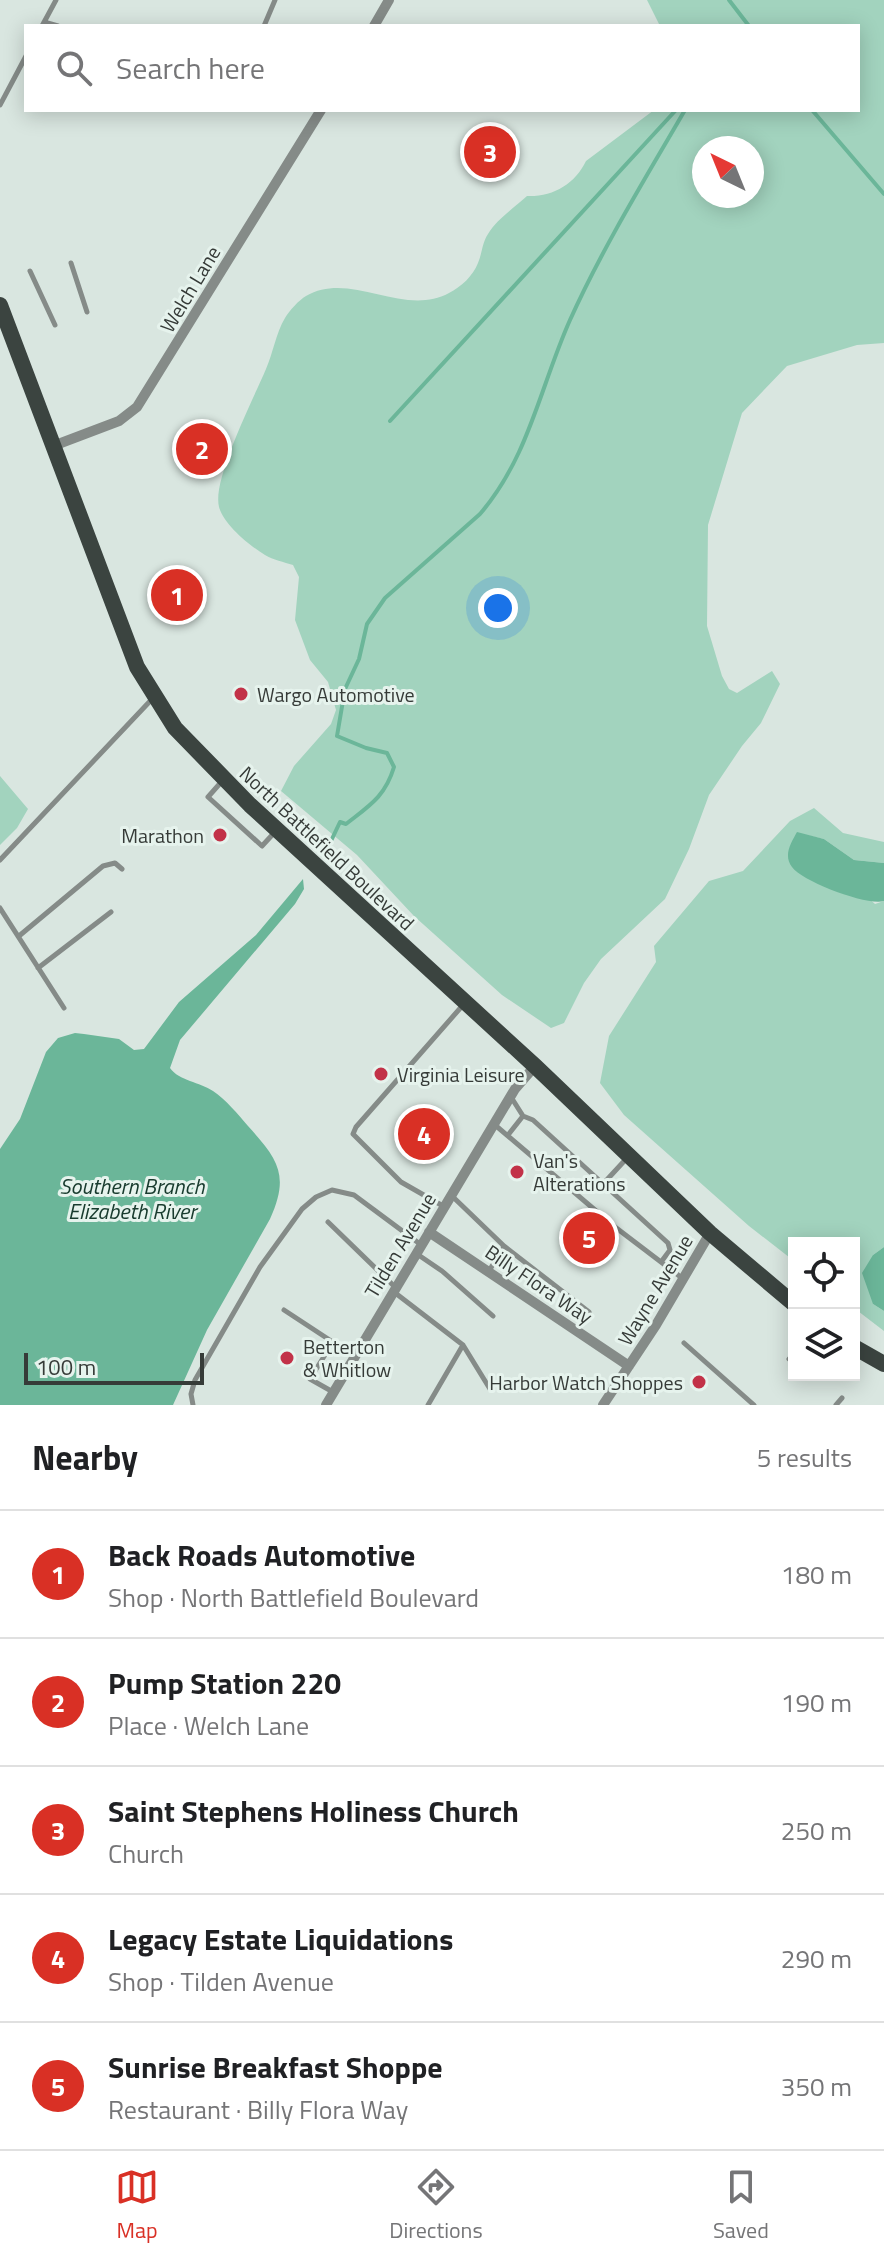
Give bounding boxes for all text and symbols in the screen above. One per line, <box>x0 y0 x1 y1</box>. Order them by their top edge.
search box <box>24 24 860 112</box>
text: Search here <box>116 45 265 91</box>
icon: search <box>52 46 96 90</box>
pin: 3 <box>464 122 516 182</box>
north arrow <box>692 136 764 208</box>
street label: Welch Lane <box>152 240 228 338</box>
pin: 2 <box>176 419 228 479</box>
pin: 1 <box>151 565 203 625</box>
your location <box>478 588 518 628</box>
place label: Wargo Automotive <box>257 679 415 710</box>
marker: Wargo Automotive <box>232 685 250 703</box>
street label: North Battlefield Boulevard <box>232 758 422 938</box>
place label: Marathon <box>121 820 204 851</box>
marker: Marathon <box>211 826 229 844</box>
place label: Virginia Leisure <box>397 1059 525 1090</box>
marker: Virginia Leisure <box>372 1065 390 1083</box>
pin: 4 <box>398 1104 450 1164</box>
place label: Van's Alterations <box>533 1145 626 1199</box>
marker: Van's Alterations <box>508 1163 526 1181</box>
water label: Southern Branch Elizabeth River <box>60 1169 205 1228</box>
street label: Tilden Avenue <box>356 1186 444 1304</box>
pin: 5 <box>563 1208 615 1268</box>
street label: Wayne Avenue <box>610 1229 700 1351</box>
street label: Billy Flora Way <box>479 1236 599 1332</box>
map controls <box>788 1237 860 1381</box>
button: locate <box>788 1237 860 1309</box>
button: layers <box>788 1309 860 1381</box>
place label: Betterton & Whitlow <box>303 1331 391 1385</box>
scale bar <box>24 1349 204 1385</box>
marker: Betterton & Whitlow <box>278 1349 296 1367</box>
text: 100 m <box>36 1350 96 1384</box>
place label: Harbor Watch Shoppes <box>489 1367 683 1398</box>
marker: Harbor Watch Shoppes <box>690 1373 708 1391</box>
text: Nearby <box>32 1431 138 1483</box>
text: 5 results <box>757 1438 852 1477</box>
text: Back Roads Automotive <box>108 1532 415 1578</box>
text: 1 <box>51 1555 65 1594</box>
text: 180 m <box>781 1555 852 1594</box>
text: Shop · North Battlefield Boulevard <box>108 1578 479 1617</box>
text: Pump Station 220 <box>108 1660 341 1706</box>
text: 2 <box>51 1683 65 1722</box>
text: 190 m <box>781 1683 852 1722</box>
text: Place · Welch Lane <box>108 1706 309 1745</box>
text: Saint Stephens Holiness Church <box>108 1788 519 1834</box>
text: 3 <box>51 1811 65 1850</box>
text: 250 m <box>781 1811 852 1850</box>
text: Church <box>108 1834 184 1873</box>
text: Legacy Estate Liquidations <box>108 1916 453 1962</box>
text: 4 <box>51 1939 65 1978</box>
text: 290 m <box>781 1939 852 1978</box>
text: Shop · Tilden Avenue <box>108 1962 334 2001</box>
text: Sunrise Breakfast Shoppe <box>108 2044 443 2090</box>
text: 5 <box>51 2067 65 2106</box>
text: 350 m <box>781 2067 852 2106</box>
text: Restaurant · Billy Flora Way <box>108 2090 408 2129</box>
tab: Map <box>115 2165 159 2247</box>
tab: Directions <box>389 2165 483 2247</box>
tab: Saved <box>713 2165 769 2247</box>

